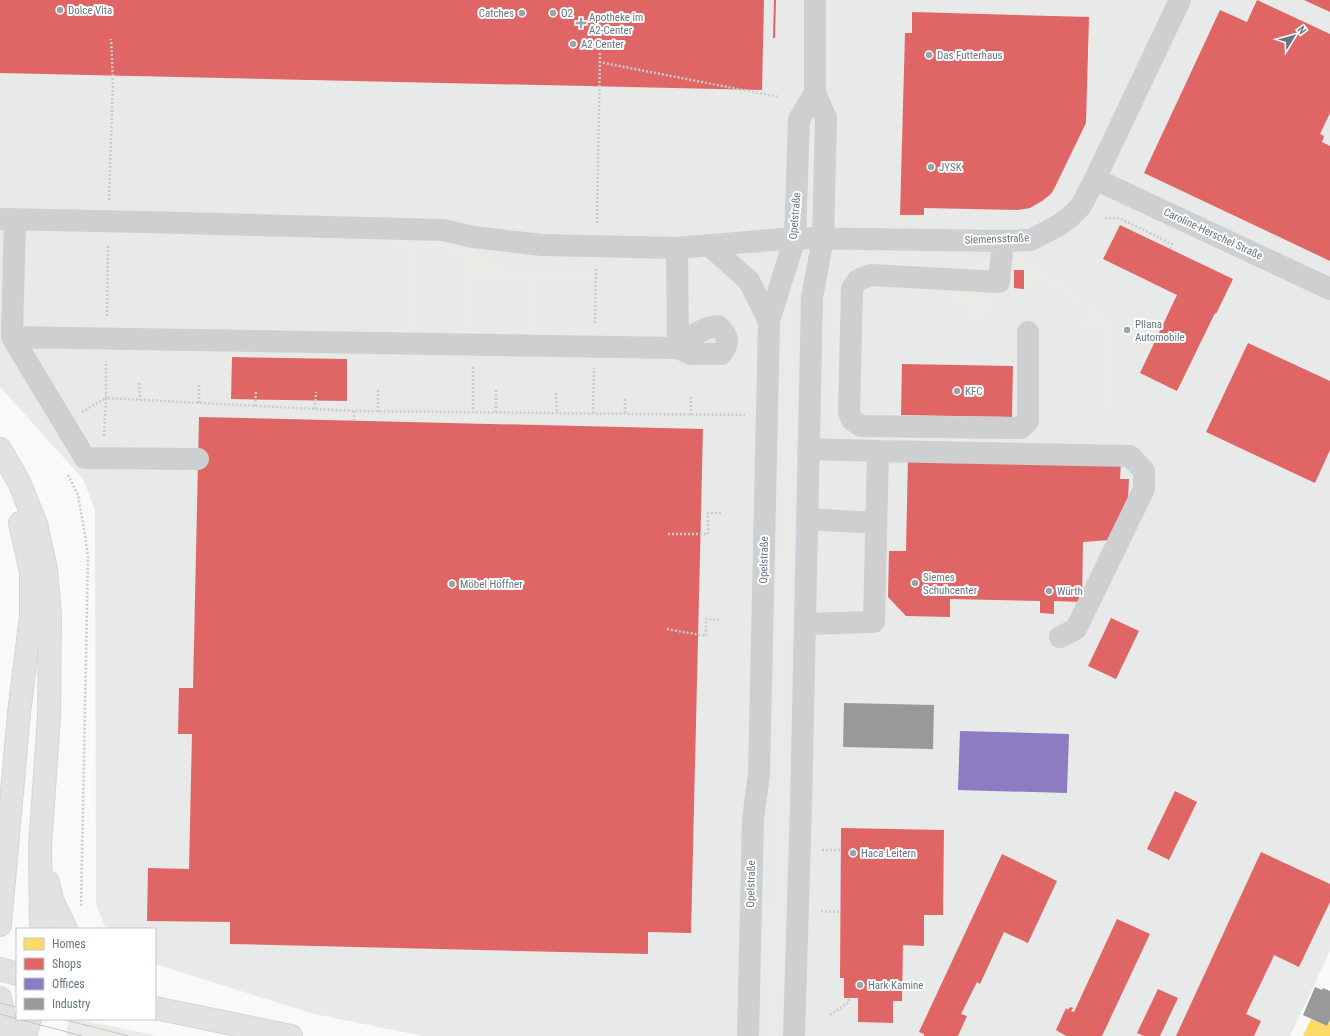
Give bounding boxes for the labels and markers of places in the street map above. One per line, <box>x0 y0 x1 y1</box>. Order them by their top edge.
place label: Dolce Vita <box>68 4 112 17</box>
marker: Dolce Vita <box>55 5 65 15</box>
place label: Catches <box>479 7 514 20</box>
place label: O2 <box>561 7 573 20</box>
marker: Catches <box>517 8 527 18</box>
marker: O2 <box>548 8 558 18</box>
place label: Apotheke im A2-Center <box>589 11 643 37</box>
marker: Apotheke im A2-Center <box>576 18 586 28</box>
place label: A2 Center <box>581 38 624 51</box>
marker: A2 Center <box>568 39 578 49</box>
place label: Das Futterhaus <box>937 49 1003 62</box>
marker: Das Futterhaus <box>924 50 934 60</box>
place label: JYSK <box>939 161 962 174</box>
marker: JYSK <box>926 162 936 172</box>
place label: Pllana Automobile <box>1135 318 1185 344</box>
marker: Pllana Automobile <box>1122 325 1132 335</box>
place label: KFC <box>965 385 983 398</box>
marker: KFC <box>952 386 962 396</box>
place label: Siemes Schuhcenter <box>923 571 978 597</box>
place label: Möbel Höffner <box>460 578 523 591</box>
marker: Siemes Schuhcenter <box>910 578 920 588</box>
marker: Möbel Höffner <box>447 579 457 589</box>
place label: Würth <box>1057 585 1083 598</box>
marker: Würth <box>1044 586 1054 596</box>
place label: Haca Leitern <box>861 847 916 860</box>
marker: Haca Leitern <box>848 848 858 858</box>
place label: Hark Kamine <box>868 979 923 992</box>
marker: Hark Kamine <box>855 980 865 990</box>

